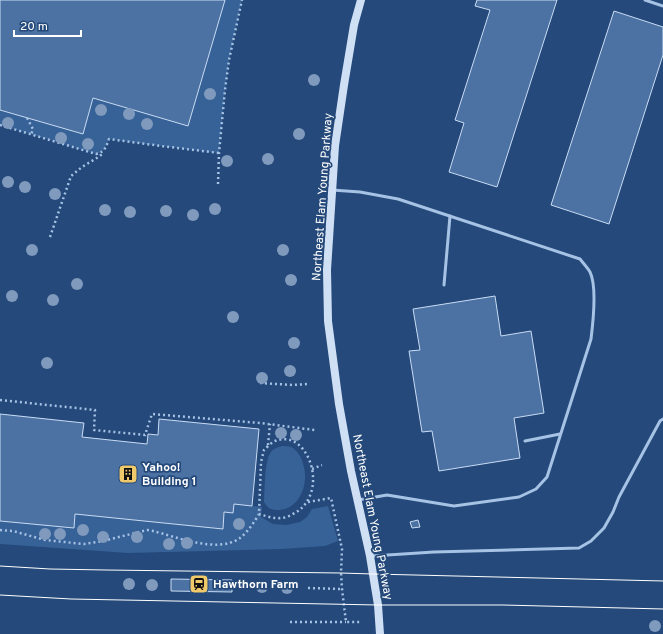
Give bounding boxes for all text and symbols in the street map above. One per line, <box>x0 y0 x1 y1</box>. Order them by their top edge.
scale bar <box>14 12 81 38</box>
text: 20 m <box>20 19 48 35</box>
street label: Northeast Elam Young Parkway <box>309 113 337 282</box>
street label: Northeast Elam Young Parkway <box>348 433 396 601</box>
place label: Yahoo! Building 1 <box>142 460 196 490</box>
building icon: Yahoo! Building 1 <box>117 463 139 485</box>
station icon: Hawthorn Farm <box>188 573 210 595</box>
place label: Hawthorn Farm <box>213 577 299 593</box>

